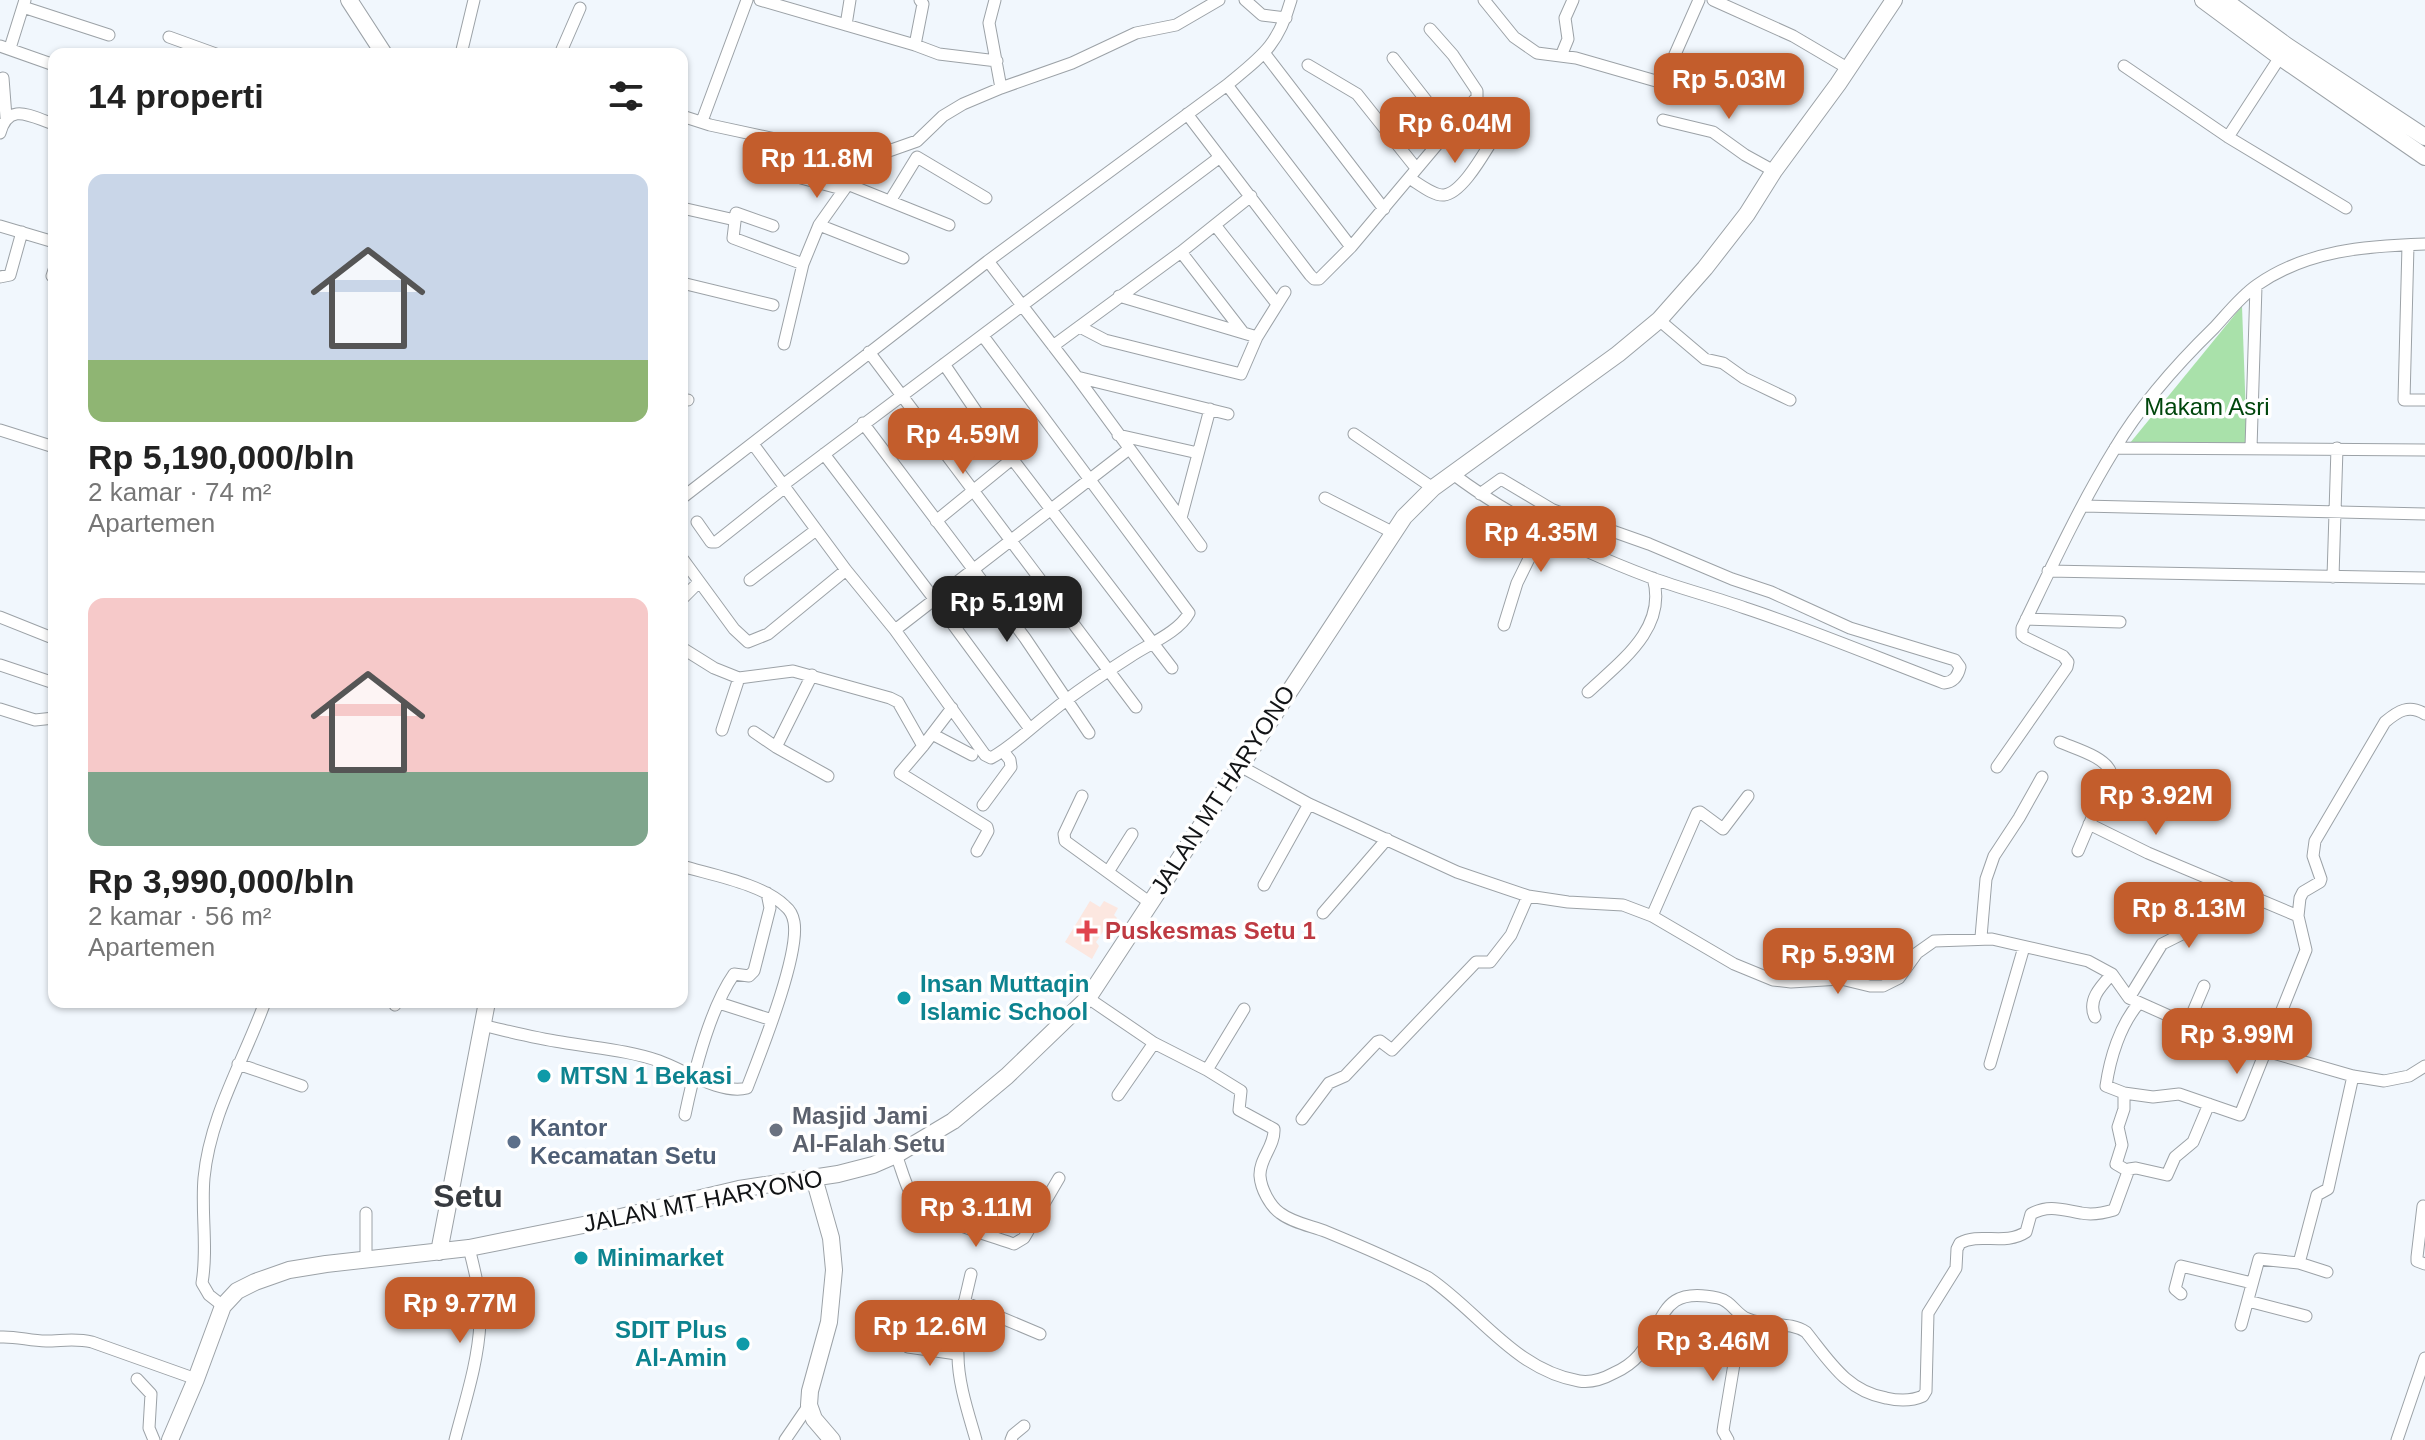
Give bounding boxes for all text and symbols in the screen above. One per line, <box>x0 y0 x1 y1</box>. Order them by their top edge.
pin: Rp 5.03M <box>1646 53 1812 121</box>
text: Rp 5.03M <box>1672 64 1786 94</box>
icon: filters <box>604 74 648 118</box>
text: 14 properti <box>88 77 264 115</box>
pin: Rp 6.04M <box>1372 97 1538 165</box>
text: Rp 6.04M <box>1398 108 1512 138</box>
pin: Rp 11.8M <box>734 132 900 200</box>
text: Rp 11.8M <box>761 143 873 173</box>
icon: home <box>296 226 440 370</box>
park label: Makam Asri <box>2144 393 2270 420</box>
pin: Rp 4.59M <box>880 408 1046 476</box>
text: Rp 4.59M <box>906 419 1020 449</box>
text: Rp 5,190,000/bln <box>88 438 354 476</box>
text: 2 kamar · 74 m² <box>88 477 272 507</box>
pin: Rp 4.35M <box>1458 506 1624 574</box>
text: Apartemen <box>88 508 215 538</box>
text: Rp 4.35M <box>1484 517 1598 547</box>
pin: Rp 5.19M <box>924 576 1090 644</box>
text: Rp 5.19M <box>950 587 1064 617</box>
icon: home <box>296 650 440 794</box>
street label: JALAN MT HARYONO <box>1145 680 1300 899</box>
pin: Rp 3.92M <box>2073 769 2239 837</box>
text: Rp 3.92M <box>2099 780 2213 810</box>
text: Rp 3,990,000/bln <box>88 862 354 900</box>
pin: Rp 8.13M <box>2106 882 2272 950</box>
text: Rp 8.13M <box>2132 893 2246 923</box>
text: 2 kamar · 56 m² <box>88 901 272 931</box>
place label: Puskesmas Setu 1 <box>1105 917 1316 944</box>
marker: Puskesmas Setu 1 <box>1076 920 1098 942</box>
pin: Rp 5.93M <box>1755 928 1921 996</box>
text: Apartemen <box>88 932 215 962</box>
text: Rp 5.93M <box>1781 939 1895 969</box>
place label: Insan Muttaqin Islamic School <box>920 970 1089 1025</box>
marker: Insan Muttaqin Islamic School <box>895 989 913 1007</box>
pin: Rp 3.99M <box>2154 1008 2320 1076</box>
text: Rp 3.99M <box>2180 1019 2294 1049</box>
place label: MTSN 1 Bekasi <box>560 1062 732 1089</box>
marker: MTSN 1 Bekasi <box>535 1067 553 1085</box>
place label: Masjid Jami Al-Falah Setu <box>792 1102 945 1157</box>
place label: Kantor Kecamatan Setu <box>530 1114 717 1169</box>
marker: Masjid Jami Al-Falah Setu <box>767 1121 785 1139</box>
marker: Kantor Kecamatan Setu <box>505 1133 523 1151</box>
street label: JALAN MT HARYONO <box>581 1164 825 1237</box>
district label: Setu <box>433 1178 503 1214</box>
pin: Rp 3.11M <box>893 1181 1059 1249</box>
text: Rp 3.11M <box>920 1192 1032 1222</box>
place label: Minimarket <box>597 1244 724 1271</box>
marker: Minimarket <box>572 1249 590 1267</box>
pin: Rp 9.77M <box>377 1277 543 1345</box>
text: Rp 9.77M <box>403 1288 517 1318</box>
pin: Rp 12.6M <box>847 1300 1013 1368</box>
text: Rp 12.6M <box>873 1311 987 1341</box>
pin: Rp 3.46M <box>1630 1315 1796 1383</box>
place label: SDIT Plus Al-Amin <box>615 1316 727 1371</box>
text: Rp 3.46M <box>1656 1326 1770 1356</box>
marker: SDIT Plus Al-Amin <box>734 1335 752 1353</box>

